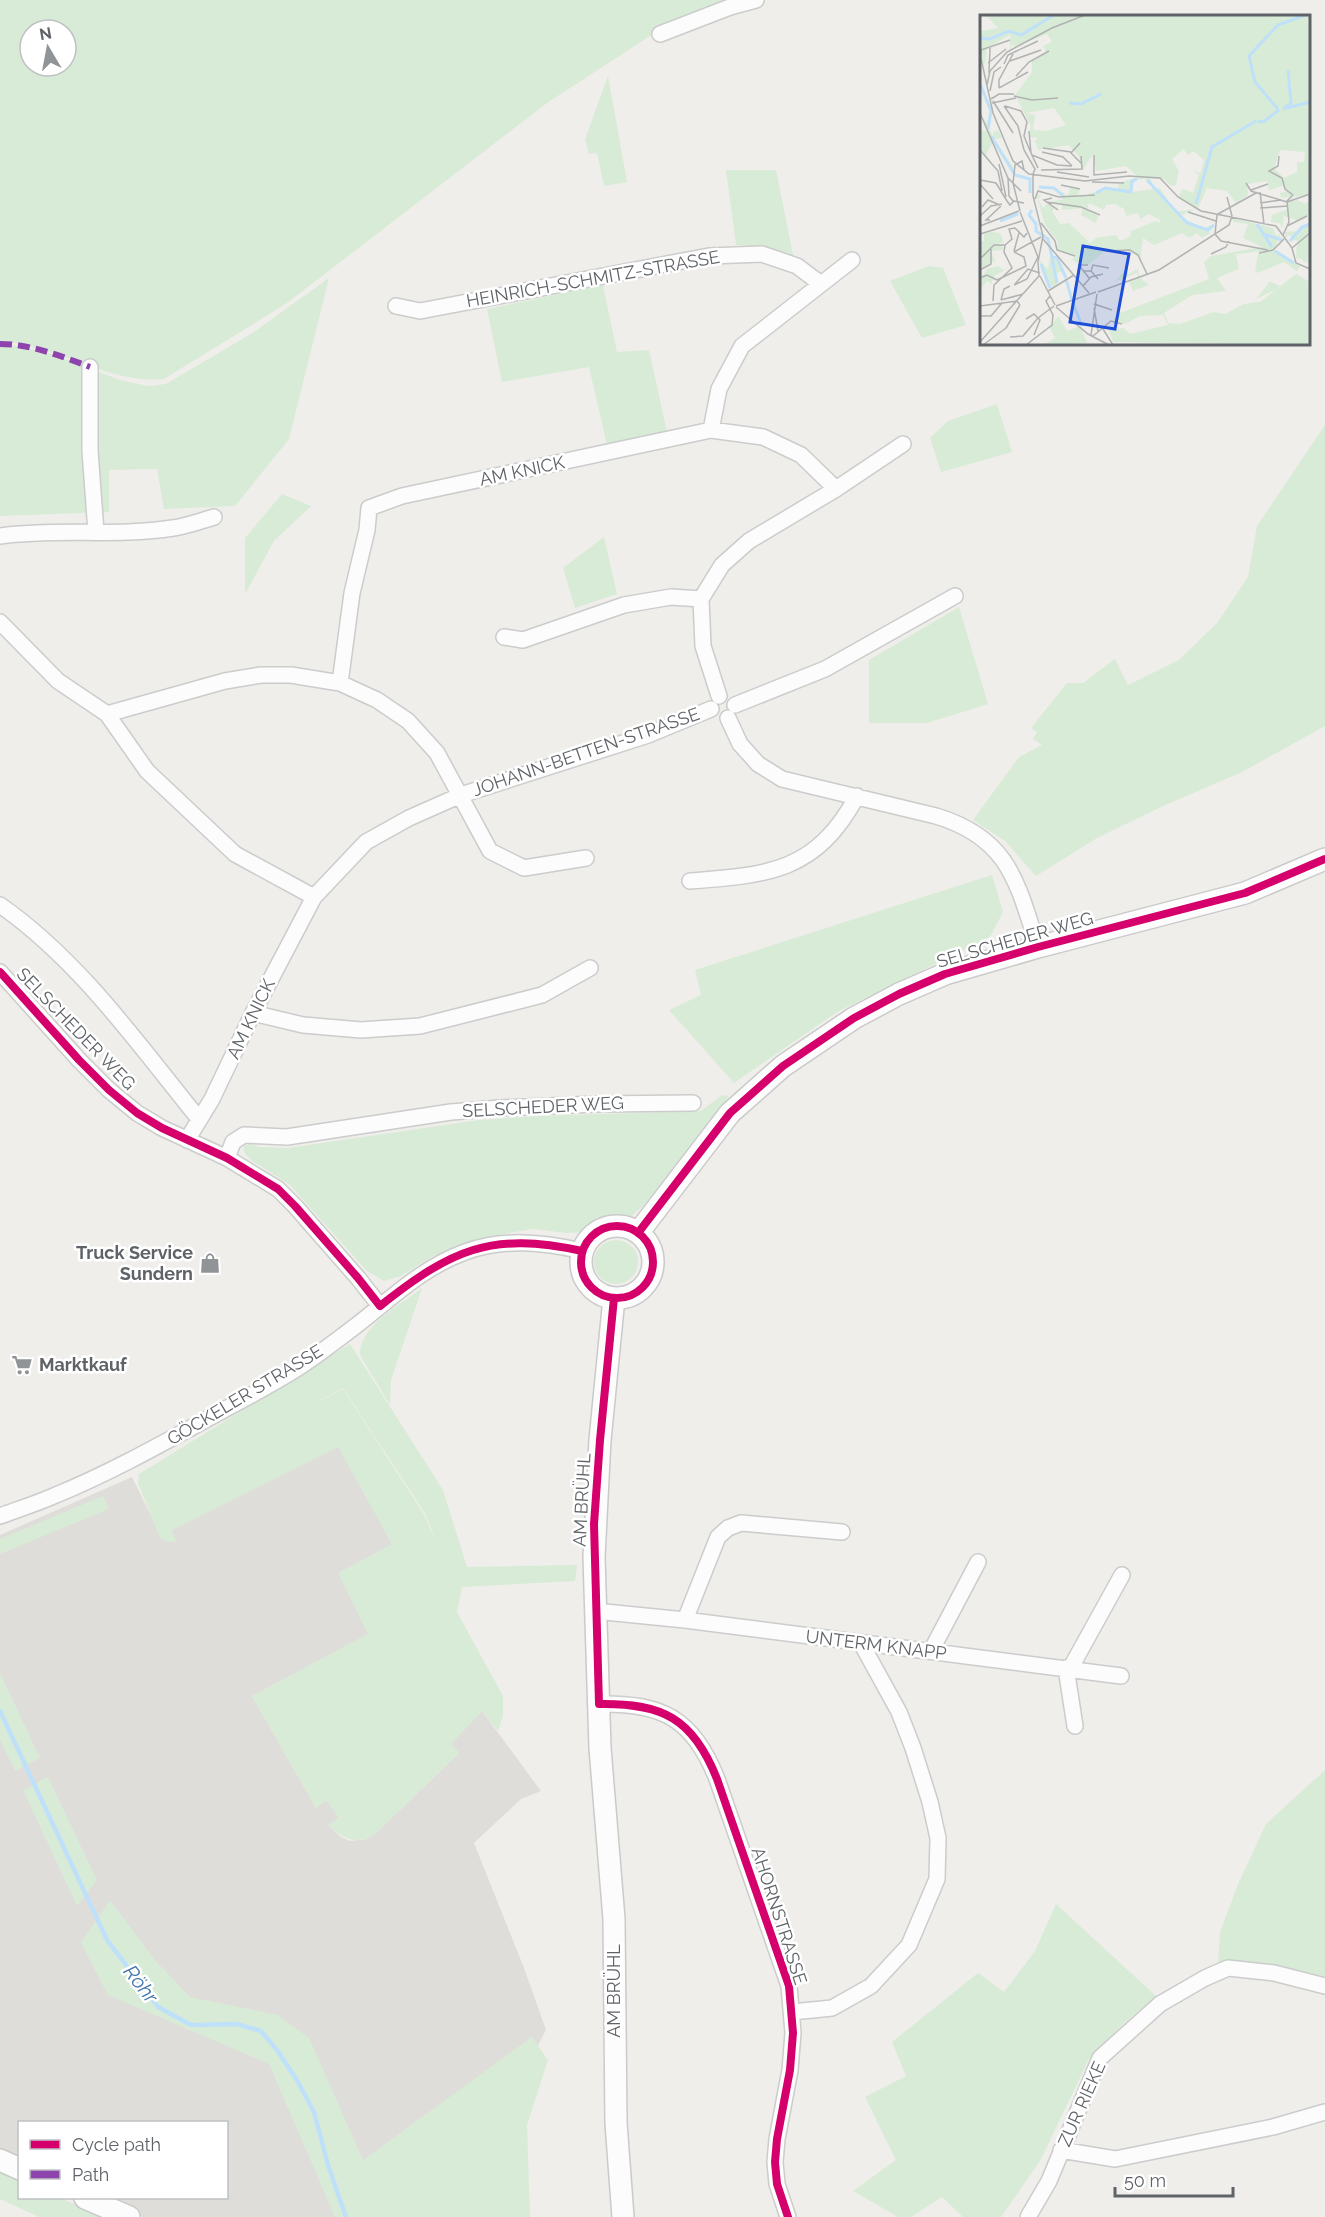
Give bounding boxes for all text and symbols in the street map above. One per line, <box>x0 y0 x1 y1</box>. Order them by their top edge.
inset map <box>980 15 1310 345</box>
north arrow <box>18 18 78 78</box>
text: N <box>38 23 53 44</box>
street label: HEINRICH-SCHMITZ-STRASSE <box>465 246 721 311</box>
street label: AM KNICK <box>477 451 567 490</box>
street label: JOHANN-BETTEN-STRASSE <box>470 703 702 800</box>
street label: SELSCHEDER WEG <box>934 907 1096 972</box>
street label: SELSCHEDER WEG <box>13 963 140 1094</box>
street label: AM KNICK <box>222 975 279 1062</box>
street label: SELSCHEDER WEG <box>462 1092 624 1121</box>
place label: Truck Service Sundern <box>76 1242 193 1284</box>
shop icon: Truck Service Sundern <box>198 1251 222 1275</box>
street label: GÖCKELER STRASSE <box>163 1340 326 1449</box>
supermarket icon: Marktkauf <box>10 1353 34 1377</box>
place label: Marktkauf <box>39 1354 128 1375</box>
street label: AM BRÜHL <box>569 1452 594 1547</box>
street label: UNTERM KNAPP <box>805 1625 948 1664</box>
street label: AHORNSTRASSE <box>747 1845 812 1987</box>
street label: AM BRÜHL <box>603 1944 624 2038</box>
water label: Röhr <box>119 1960 164 2009</box>
street label: ZUR RIEKE <box>1053 2058 1110 2150</box>
legend <box>18 2121 228 2199</box>
text: Cycle path <box>72 2134 161 2155</box>
scale bar <box>1115 2160 1234 2198</box>
text: Path <box>72 2164 109 2185</box>
text: 50 m <box>1124 2170 1166 2191</box>

